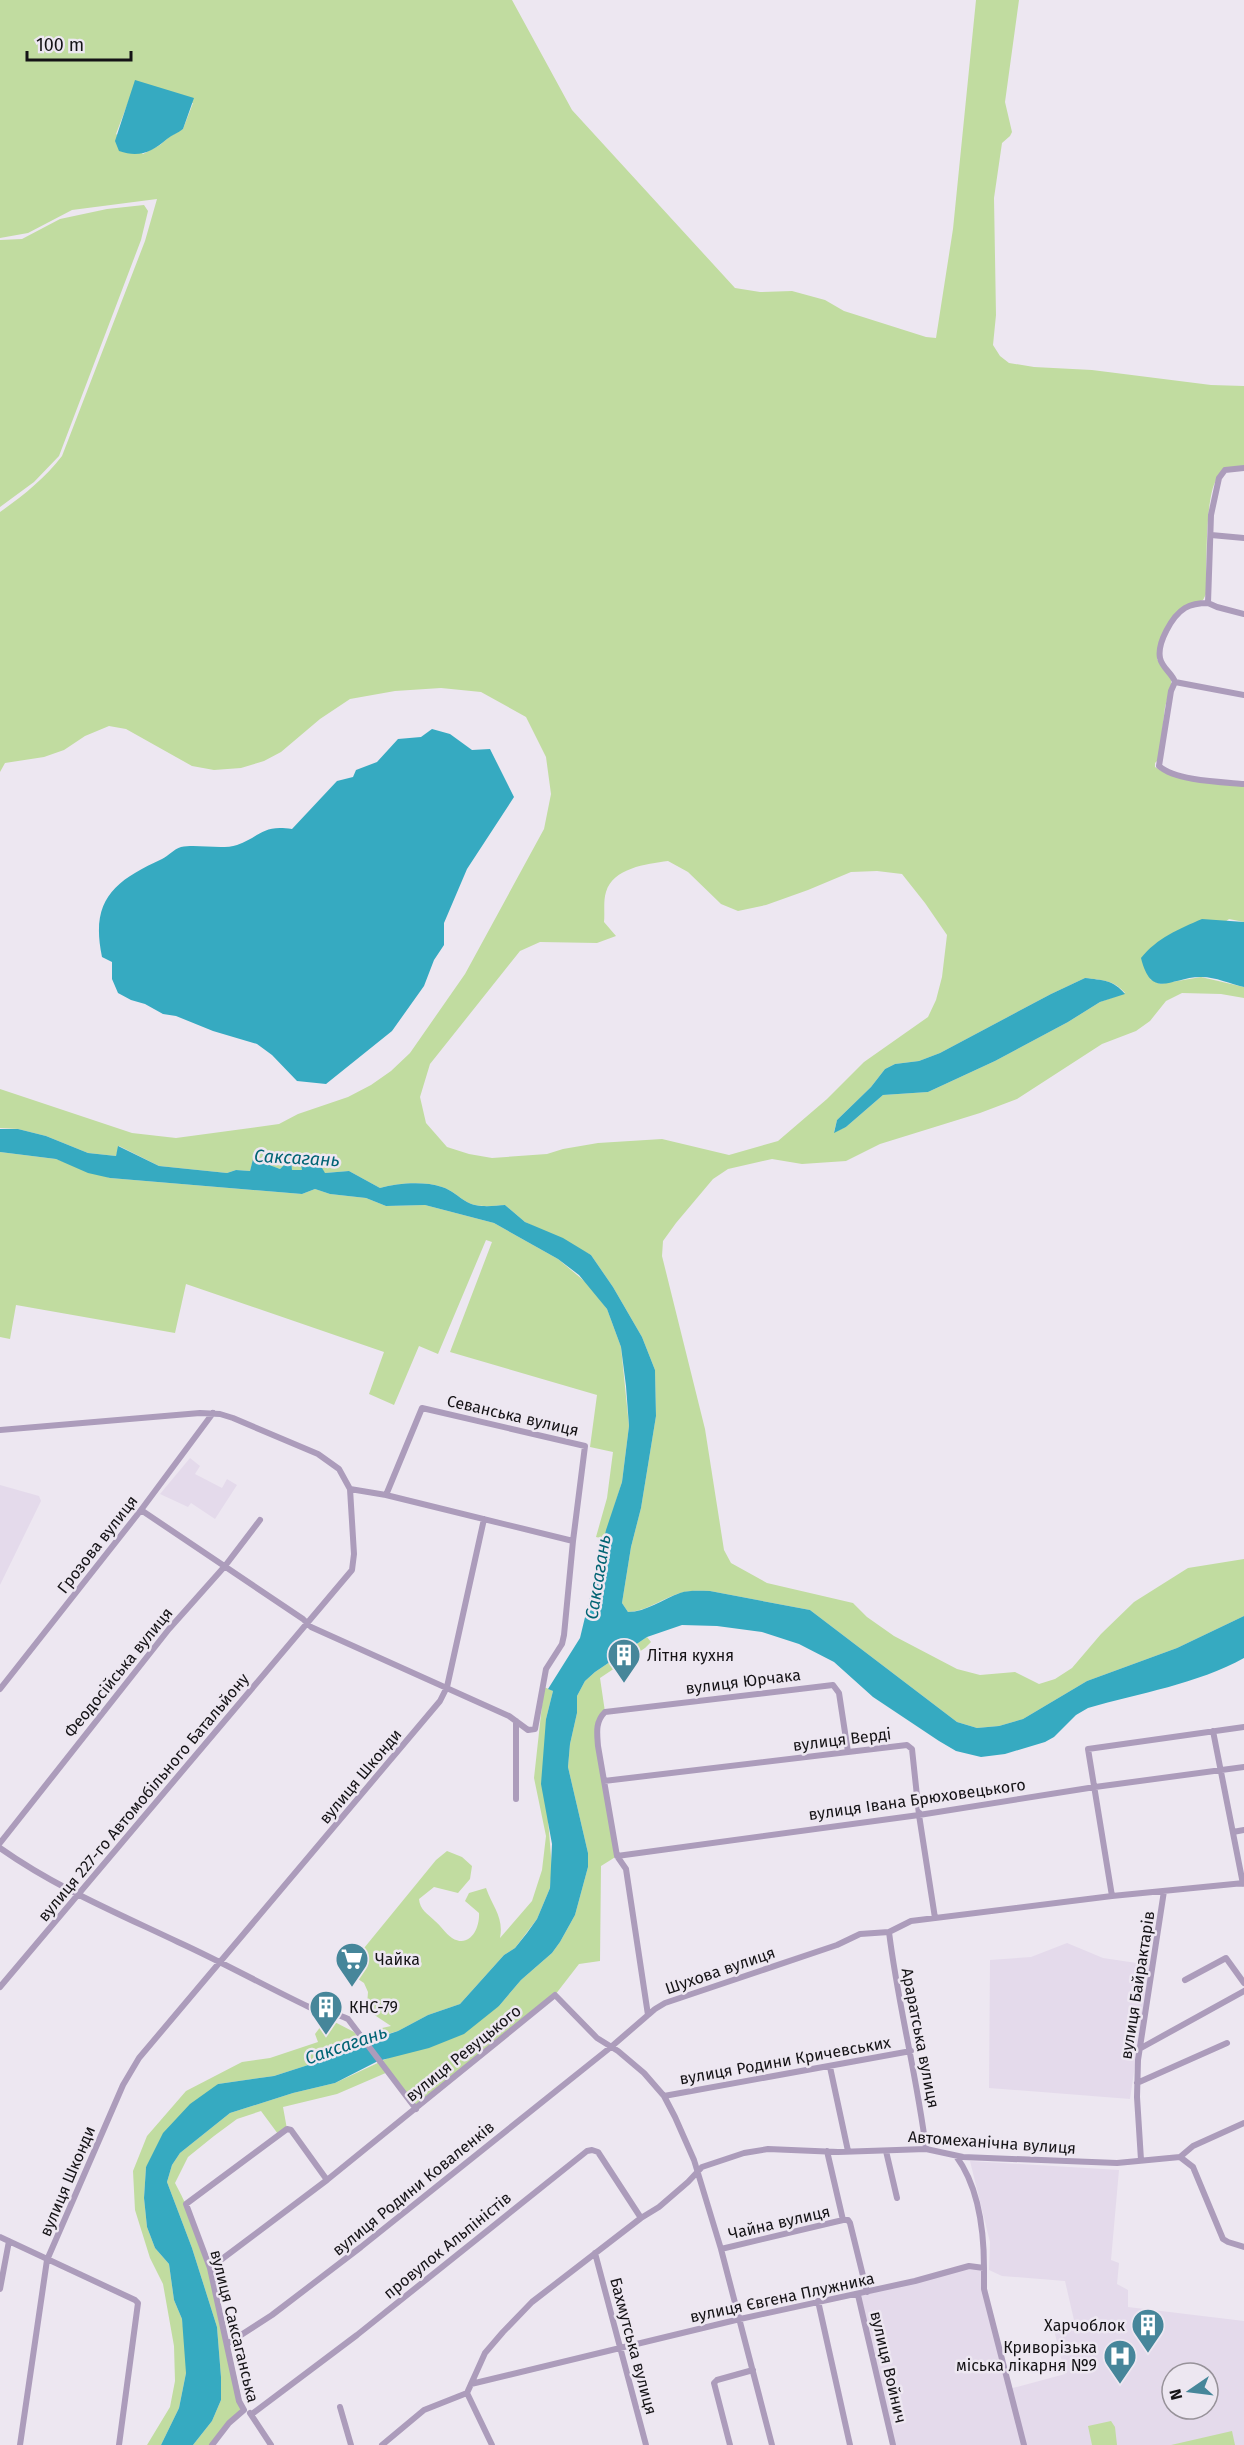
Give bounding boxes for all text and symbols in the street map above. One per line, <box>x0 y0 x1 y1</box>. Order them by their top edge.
scale bar <box>27 24 130 62</box>
text: 100 m <box>36 34 84 56</box>
water label: Саксагань <box>254 1145 340 1171</box>
street label: Севанська вулиця <box>445 1391 581 1440</box>
street label: Грозова вулиця <box>53 1492 142 1597</box>
water label: Саксагань <box>580 1533 616 1621</box>
street label: Феодосійська вулиця <box>60 1604 177 1741</box>
building icon: Літня кухня <box>606 1637 642 1684</box>
place label: Літня кухня <box>647 1646 734 1665</box>
street label: вулиця Юрчака <box>684 1665 802 1698</box>
street label: вулиця 227-го Автомобільного Батальйону <box>34 1669 253 1925</box>
street label: вулиця Верді <box>792 1724 892 1755</box>
street label: вулиця Шконди <box>315 1725 406 1828</box>
street label: вулиця Івана Брюховецького <box>807 1775 1027 1824</box>
street label: вулиця Байрактарів <box>1116 1910 1159 2061</box>
supermarket icon: Чайка <box>334 1941 370 1988</box>
street label: Шухова вулиця <box>663 1943 778 1998</box>
place label: Чайка <box>375 1950 420 1969</box>
street label: Араратська вулиця <box>898 1967 943 2110</box>
building icon: КНС-79 <box>308 1989 344 2036</box>
place label: КНС-79 <box>349 1998 398 2017</box>
street label: вулиця Ревуцького <box>402 2001 525 2106</box>
water label: Саксагань <box>302 2021 390 2069</box>
street label: вулиця Родини Кричевських <box>678 2032 892 2088</box>
street label: вулиця Родини Коваленків <box>328 2117 498 2260</box>
street label: вулиця Шконди <box>36 2123 99 2239</box>
street label: Автомеханічна вулиця <box>907 2127 1077 2158</box>
street label: провулок Альпіністів <box>380 2188 515 2303</box>
street label: Чайна вулиця <box>726 2202 832 2243</box>
street label: вулиця Саксаганська <box>206 2248 263 2404</box>
street label: вулиця Євгена Плужника <box>688 2269 876 2326</box>
street label: Бахмутська вулиця <box>606 2275 661 2417</box>
building icon: Харчоблок <box>1130 2307 1166 2354</box>
street label: вулиця Войнич <box>866 2309 911 2425</box>
place label: Харчоблок <box>1044 2316 1126 2335</box>
place label: Криворізька міська лікарня №9 <box>956 2338 1097 2375</box>
hospital icon: Криворізька міська лікарня №9 <box>1102 2338 1138 2385</box>
north arrow <box>1160 2361 1220 2421</box>
text: N <box>1165 2387 1186 2402</box>

